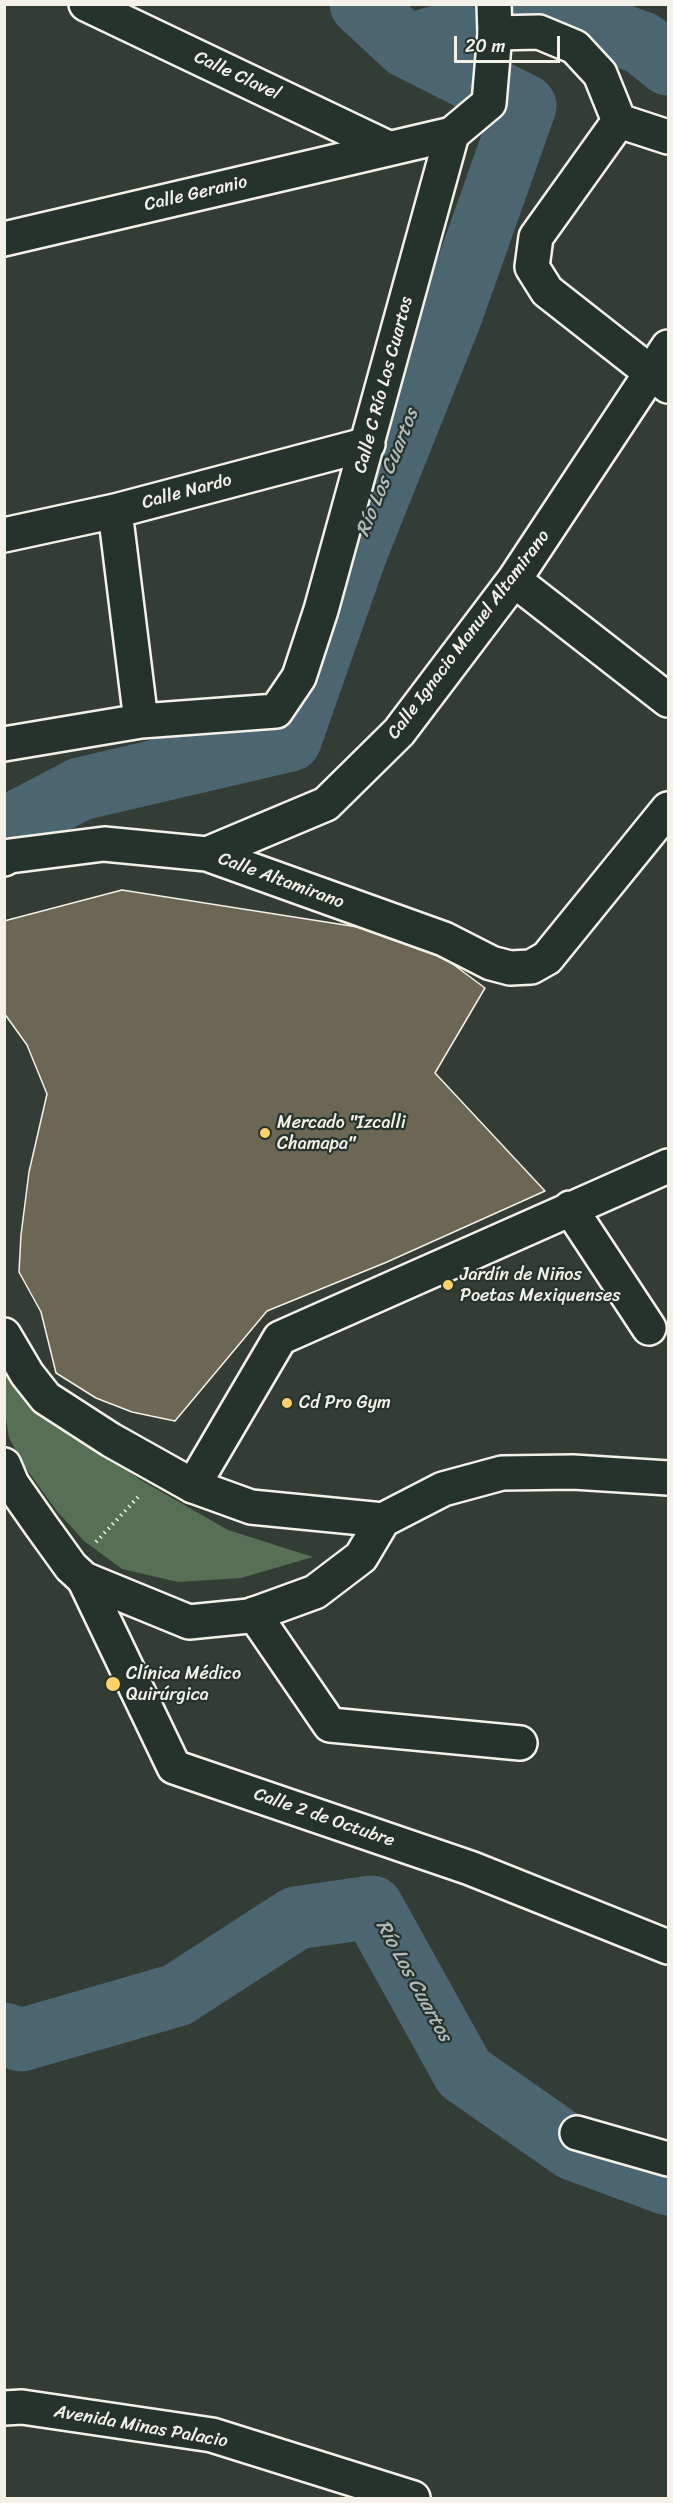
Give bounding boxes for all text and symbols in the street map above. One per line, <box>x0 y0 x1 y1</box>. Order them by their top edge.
scale bar <box>457 24 564 62</box>
text: 20 m <box>465 30 505 62</box>
street label: Calle Clavel <box>190 47 284 105</box>
street label: Calle Geranio <box>142 172 250 216</box>
street label: Calle C Río Los Cuartos <box>350 294 418 476</box>
water label: Río Los Cuartos <box>352 406 424 540</box>
street label: Calle Nardo <box>140 470 234 514</box>
street label: Calle Ignacio Manuel Altamirano <box>383 526 555 744</box>
street label: Calle Altamirano <box>215 848 347 914</box>
place label: Mercado "Izcalli Chamapa" <box>277 1112 406 1154</box>
marker: Mercado "Izcalli Chamapa" <box>258 1126 272 1140</box>
place label: Jardín de Niños Poetas Mexiquenses <box>460 1264 621 1306</box>
marker: Jardín de Niños Poetas Mexiquenses <box>441 1278 455 1292</box>
place label: Cd Pro Gym <box>299 1392 391 1414</box>
marker: Cd Pro Gym <box>280 1396 294 1410</box>
place label: Clínica Médico Quirúrgica <box>126 1663 241 1706</box>
marker: Clínica Médico Quirúrgica <box>104 1675 122 1693</box>
street label: Calle 2 de Octubre <box>251 1784 397 1852</box>
water label: Río Los Cuartos <box>370 1916 456 2046</box>
street label: Avenida Minas Palacio <box>53 2401 229 2453</box>

